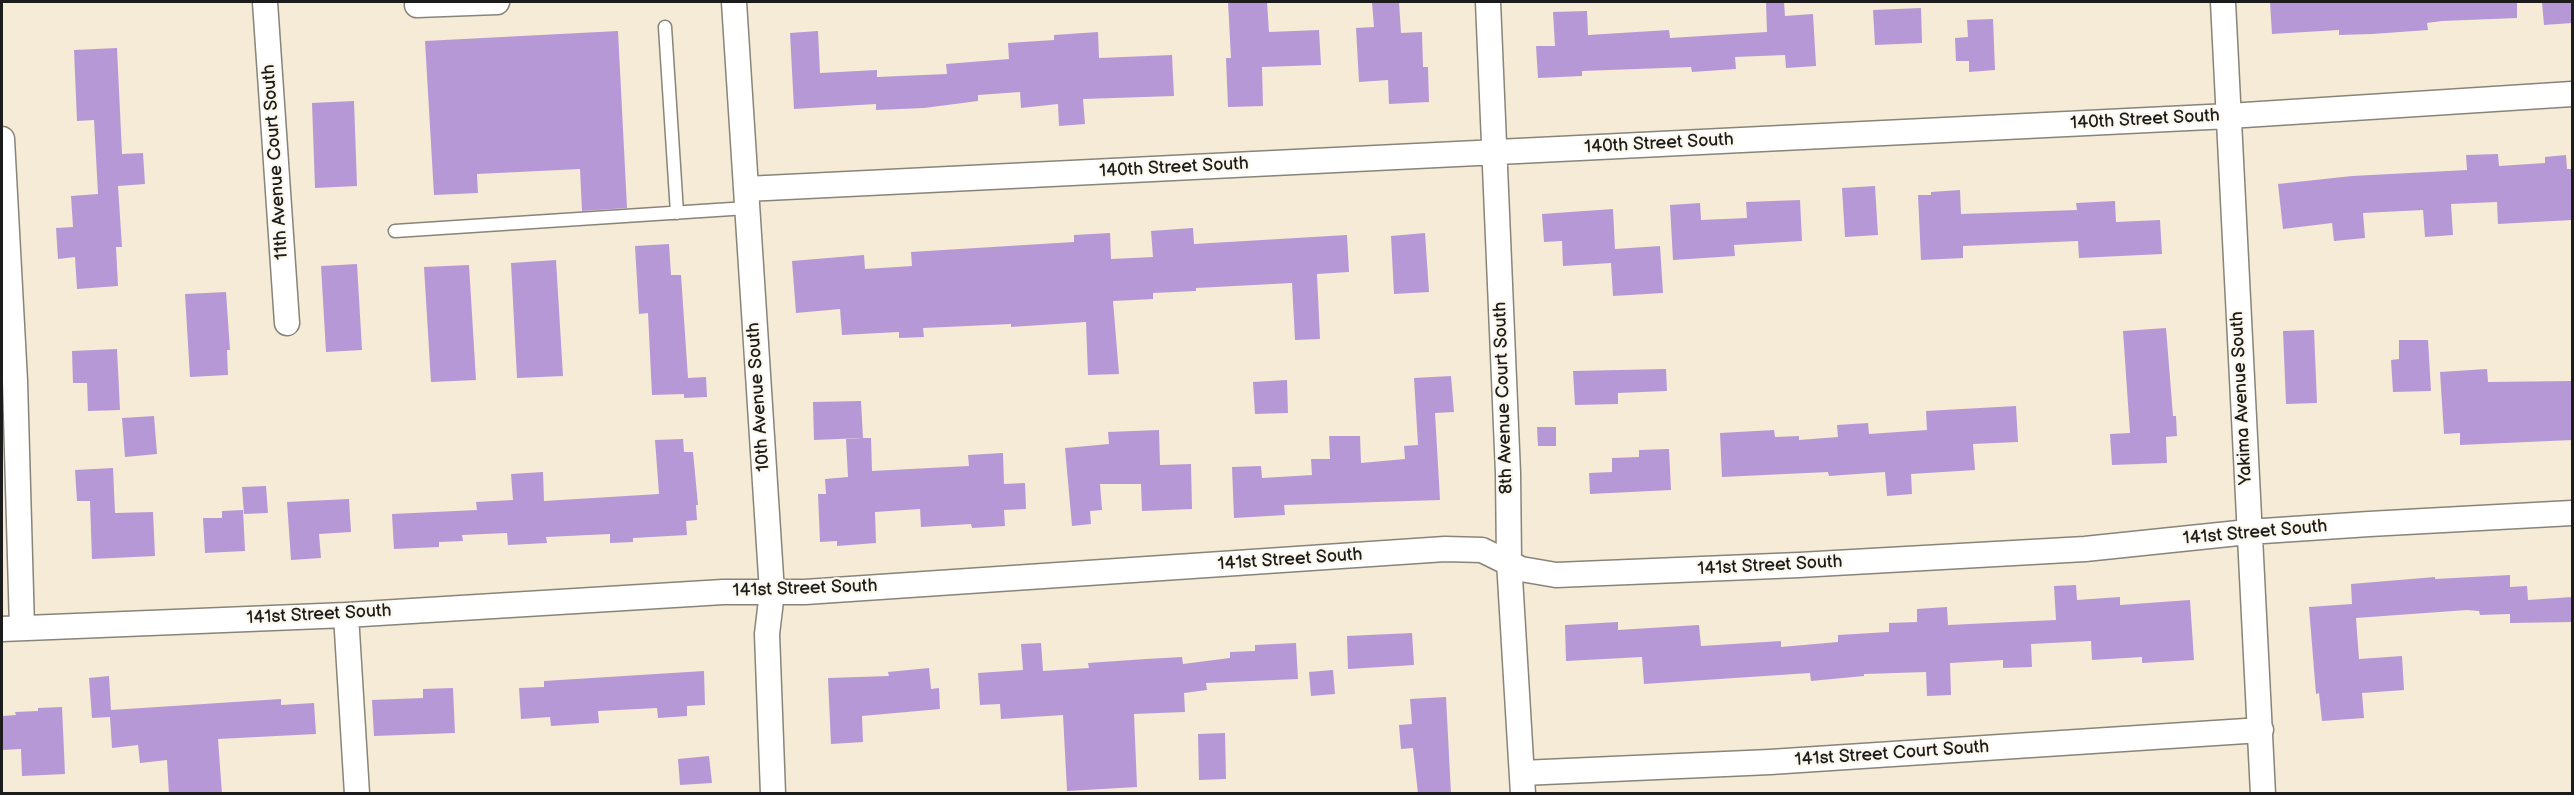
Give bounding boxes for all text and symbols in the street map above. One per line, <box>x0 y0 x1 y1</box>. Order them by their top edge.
street label: 11th Avenue Court South <box>258 64 294 260</box>
street label: 140th Street South <box>2070 105 2220 135</box>
street label: 140th Street South <box>1584 129 1734 159</box>
street label: 140th Street South <box>1099 153 1249 183</box>
street label: 8th Avenue Court South <box>1490 301 1518 495</box>
street label: Yakima Avenue South <box>2227 311 2257 485</box>
street label: 10th Avenue South <box>743 322 775 472</box>
street label: 141st Street South <box>2182 516 2328 550</box>
street label: 141st Street South <box>1217 544 1363 576</box>
street label: 141st Street South <box>1697 551 1843 581</box>
street label: 141st Street South <box>732 576 878 602</box>
street label: 141st Street South <box>246 600 392 630</box>
street label: 141st Street Court South <box>1794 736 1990 772</box>

